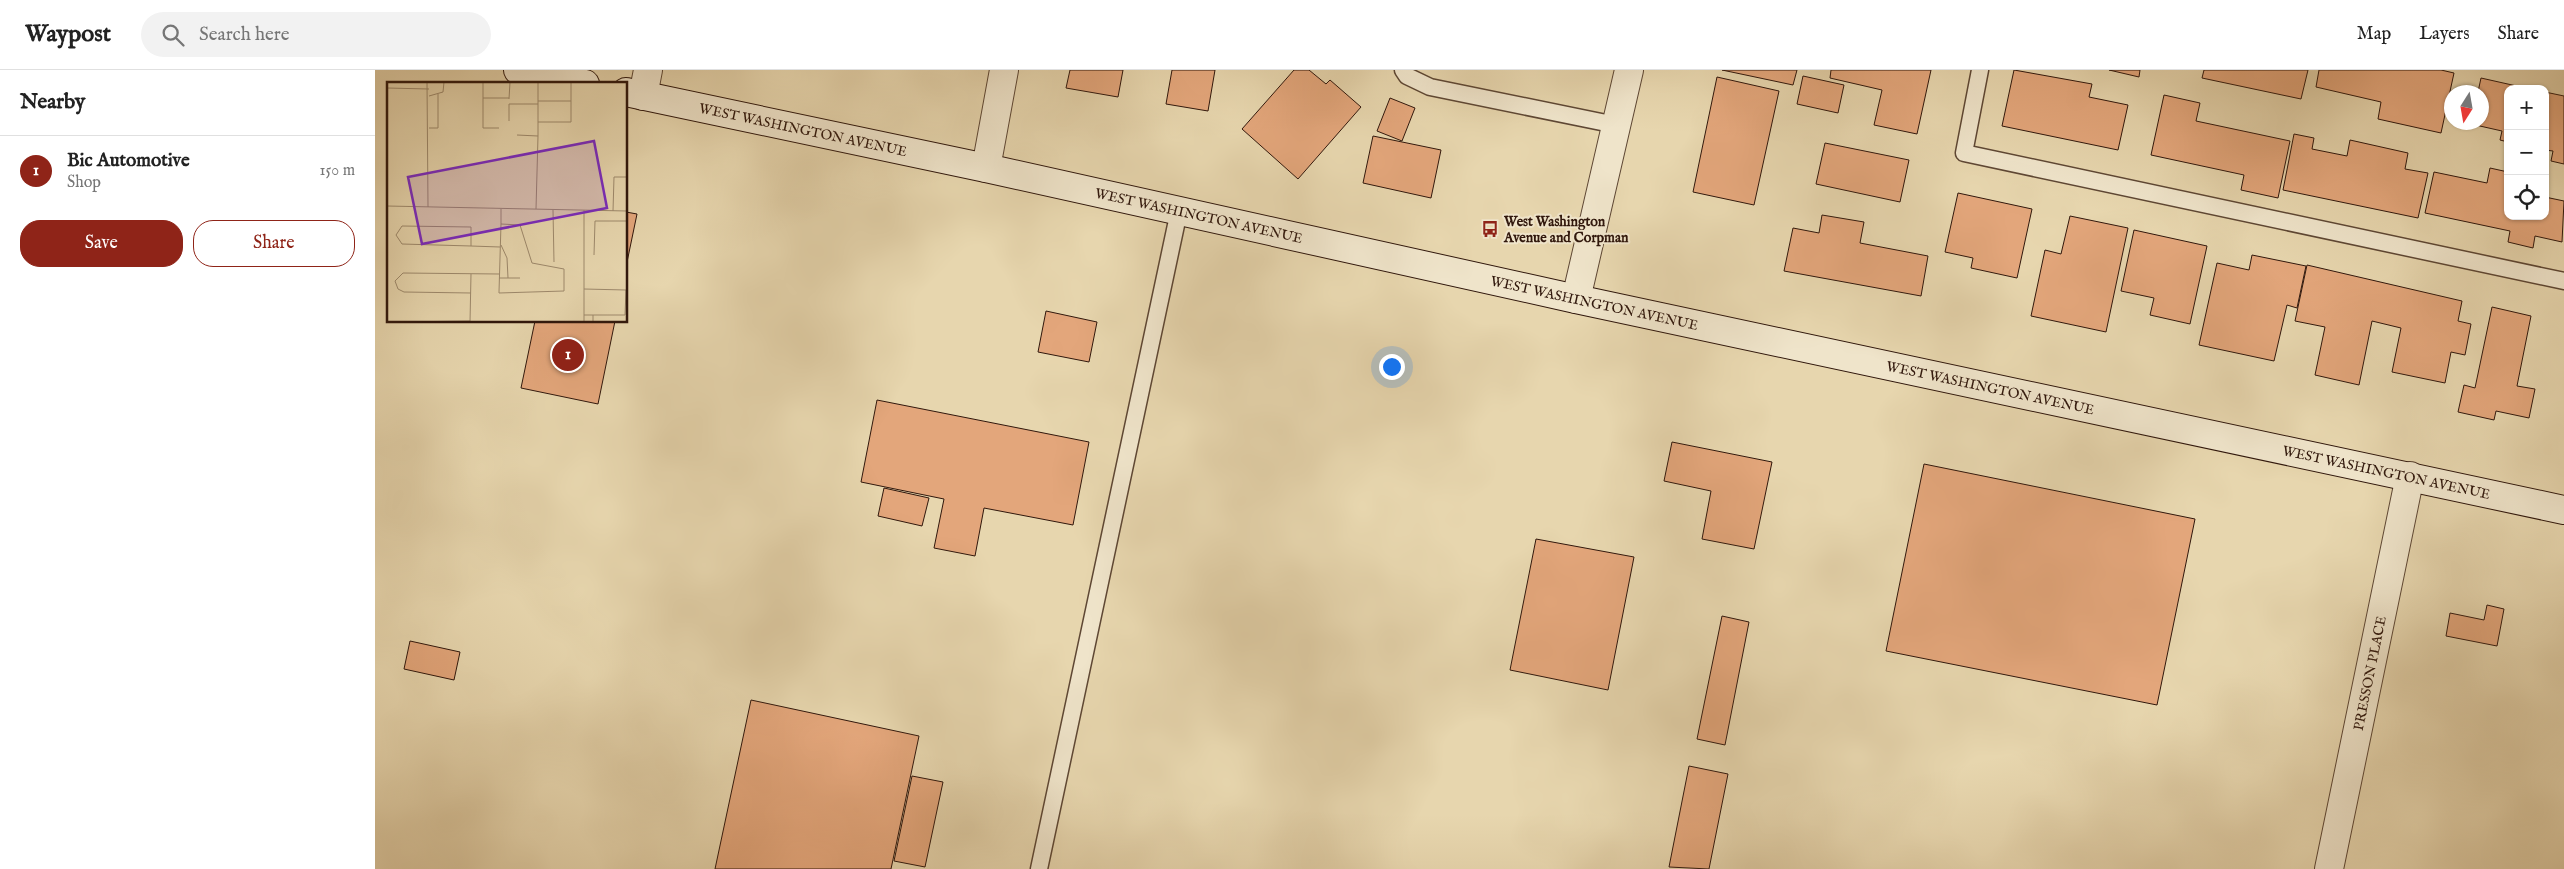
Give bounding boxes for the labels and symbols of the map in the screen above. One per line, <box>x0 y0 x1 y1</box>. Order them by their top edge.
inset map <box>387 82 627 322</box>
north arrow <box>2444 85 2489 130</box>
street label: WEST WASHINGTON AVENUE <box>697 100 909 161</box>
street label: WEST WASHINGTON AVENUE <box>1093 184 1304 248</box>
place label: West Washington Avenue and Corpman <box>1503 213 1629 247</box>
bus stop icon: West Washington Avenue and Corpman <box>1480 219 1500 239</box>
street label: WEST WASHINGTON AVENUE <box>1489 272 1700 335</box>
pin: 1 <box>552 336 584 374</box>
your location <box>1379 354 1405 380</box>
street label: WEST WASHINGTON AVENUE <box>1885 358 2096 419</box>
street label: WEST WASHINGTON AVENUE <box>2281 442 2492 504</box>
street label: PRESSON PLACE <box>2350 614 2391 732</box>

